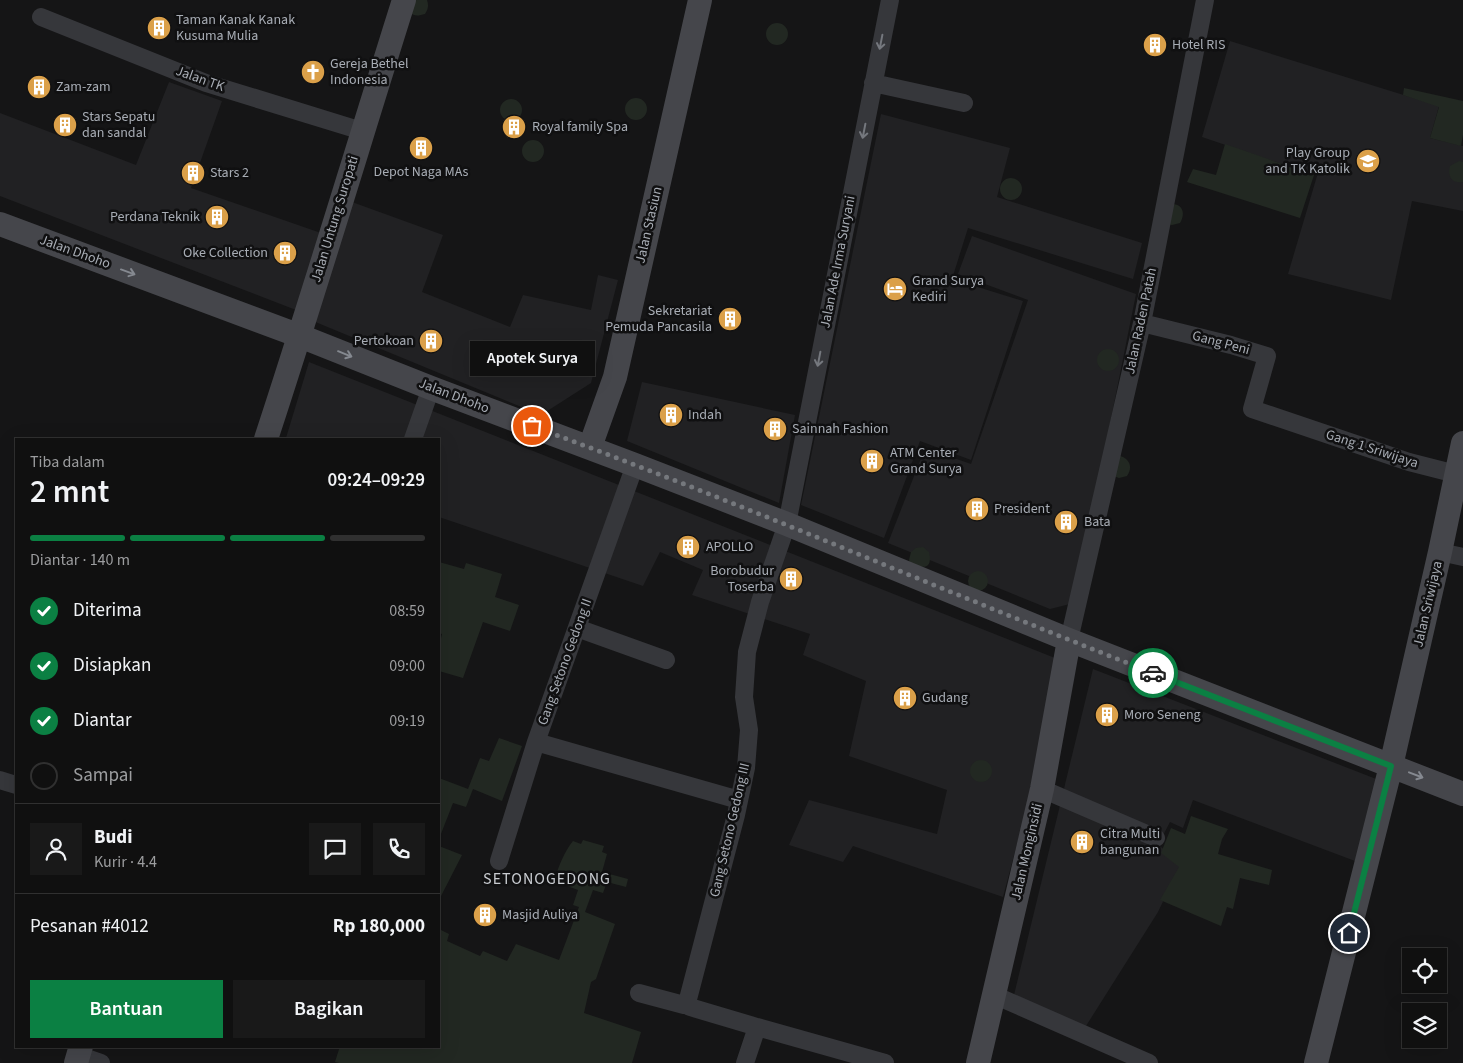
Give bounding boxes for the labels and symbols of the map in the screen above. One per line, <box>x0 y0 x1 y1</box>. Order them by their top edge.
place label: Taman Kanak Kanak Kusuma Mulia <box>176 10 295 46</box>
building icon: Taman Kanak Kanak Kusuma Mulia <box>146 15 172 41</box>
building icon: Hotel RIS <box>1142 32 1168 58</box>
one-way arrow <box>876 33 885 49</box>
place label: Hotel RIS <box>1172 35 1225 55</box>
place label: Gereja Bethel Indonesia <box>330 54 409 90</box>
church icon: Gereja Bethel Indonesia <box>300 59 326 85</box>
street label: Jalan TK <box>173 61 228 97</box>
building icon: Zam-zam <box>26 74 52 100</box>
place label: Zam-zam <box>56 77 111 97</box>
place label: Stars Sepatu dan sandal <box>82 107 155 143</box>
building icon: Stars Sepatu dan sandal <box>52 112 78 138</box>
building icon: Royal family Spa <box>501 114 527 140</box>
place label: Royal family Spa <box>532 117 628 137</box>
one-way arrow <box>858 123 868 139</box>
building icon: Depot Naga MAs <box>408 135 434 161</box>
place label: Play Group and TK Katolik <box>1265 143 1350 179</box>
school or university icon: Play Group and TK Katolik <box>1355 148 1381 174</box>
street label: Jalan Untung Suropati <box>306 153 364 285</box>
building icon: Stars 2 <box>180 160 206 186</box>
place label: Depot Naga MAs <box>374 162 469 182</box>
place label: Stars 2 <box>210 163 249 183</box>
street label: Jalan Stasiun <box>630 185 668 265</box>
street label: Jalan Ade Irma Suryani <box>815 194 861 330</box>
building icon: Perdana Teknik <box>204 204 230 230</box>
place label: Perdana Teknik <box>110 207 200 227</box>
street label: Jalan Dhoho <box>37 230 113 274</box>
building icon: Oke Collection <box>272 240 298 266</box>
place label: Oke Collection <box>183 243 268 263</box>
street label: Jalan Raden Patah <box>1120 266 1162 376</box>
one-way arrow <box>119 268 135 277</box>
place label: Grand Surya Kediri <box>912 271 984 307</box>
hotel icon: Grand Surya Kediri <box>882 276 908 302</box>
place label: Sekretariat Pemuda Pancasila <box>605 301 712 337</box>
building icon: Sekretariat Pemuda Pancasila <box>717 306 743 332</box>
street label: Gang Peni <box>1190 326 1252 360</box>
building icon: Pertokoan <box>418 328 444 354</box>
place label: Pertokoan <box>354 331 414 351</box>
callout: Apotek Surya <box>470 341 594 376</box>
one-way arrow <box>337 350 352 359</box>
one-way arrow <box>814 351 823 367</box>
street label: Jalan Dhoho <box>416 373 492 419</box>
building icon: Indah <box>658 402 684 428</box>
pin <box>511 405 553 447</box>
place label: Indah <box>688 405 722 425</box>
building icon: Sainnah Fashion <box>762 416 788 442</box>
place label: Sainnah Fashion <box>792 419 888 439</box>
street label: Gang 1 Sriwijaya <box>1323 425 1421 473</box>
place label: ATM Center Grand Surya <box>890 443 962 479</box>
building icon: ATM Center Grand Surya <box>859 448 885 474</box>
building icon: President <box>964 496 990 522</box>
place label: President <box>994 499 1050 519</box>
building icon: Bata <box>1053 509 1079 535</box>
place label: Bata <box>1084 512 1111 532</box>
building icon: APOLLO <box>675 534 701 560</box>
place label: APOLLO <box>706 537 753 557</box>
street label: Jalan Sriwijaya <box>1408 559 1448 649</box>
place label: Borobudur Toserba <box>710 561 774 597</box>
building icon: Borobudur Toserba <box>778 566 804 592</box>
street label: Gang Setono Gedong II <box>533 596 597 728</box>
courier <box>1128 648 1178 698</box>
building icon: Gudang <box>892 685 918 711</box>
place label: Gudang <box>922 688 968 708</box>
building icon: Moro Seneng <box>1094 702 1120 728</box>
place label: Moro Seneng <box>1124 705 1201 725</box>
street label: Gang Setono Gedong III <box>705 761 755 899</box>
one-way arrow <box>1408 771 1423 780</box>
street label: Jalan Monginsidi <box>1006 802 1048 902</box>
place label: Citra Multi bangunan <box>1100 824 1160 860</box>
building icon: Citra Multi bangunan <box>1069 829 1095 855</box>
district label: SETONOGEDONG <box>483 868 611 890</box>
building icon: Masjid Auliya <box>472 902 498 928</box>
place label: Masjid Auliya <box>502 905 578 925</box>
pin <box>1328 912 1370 954</box>

